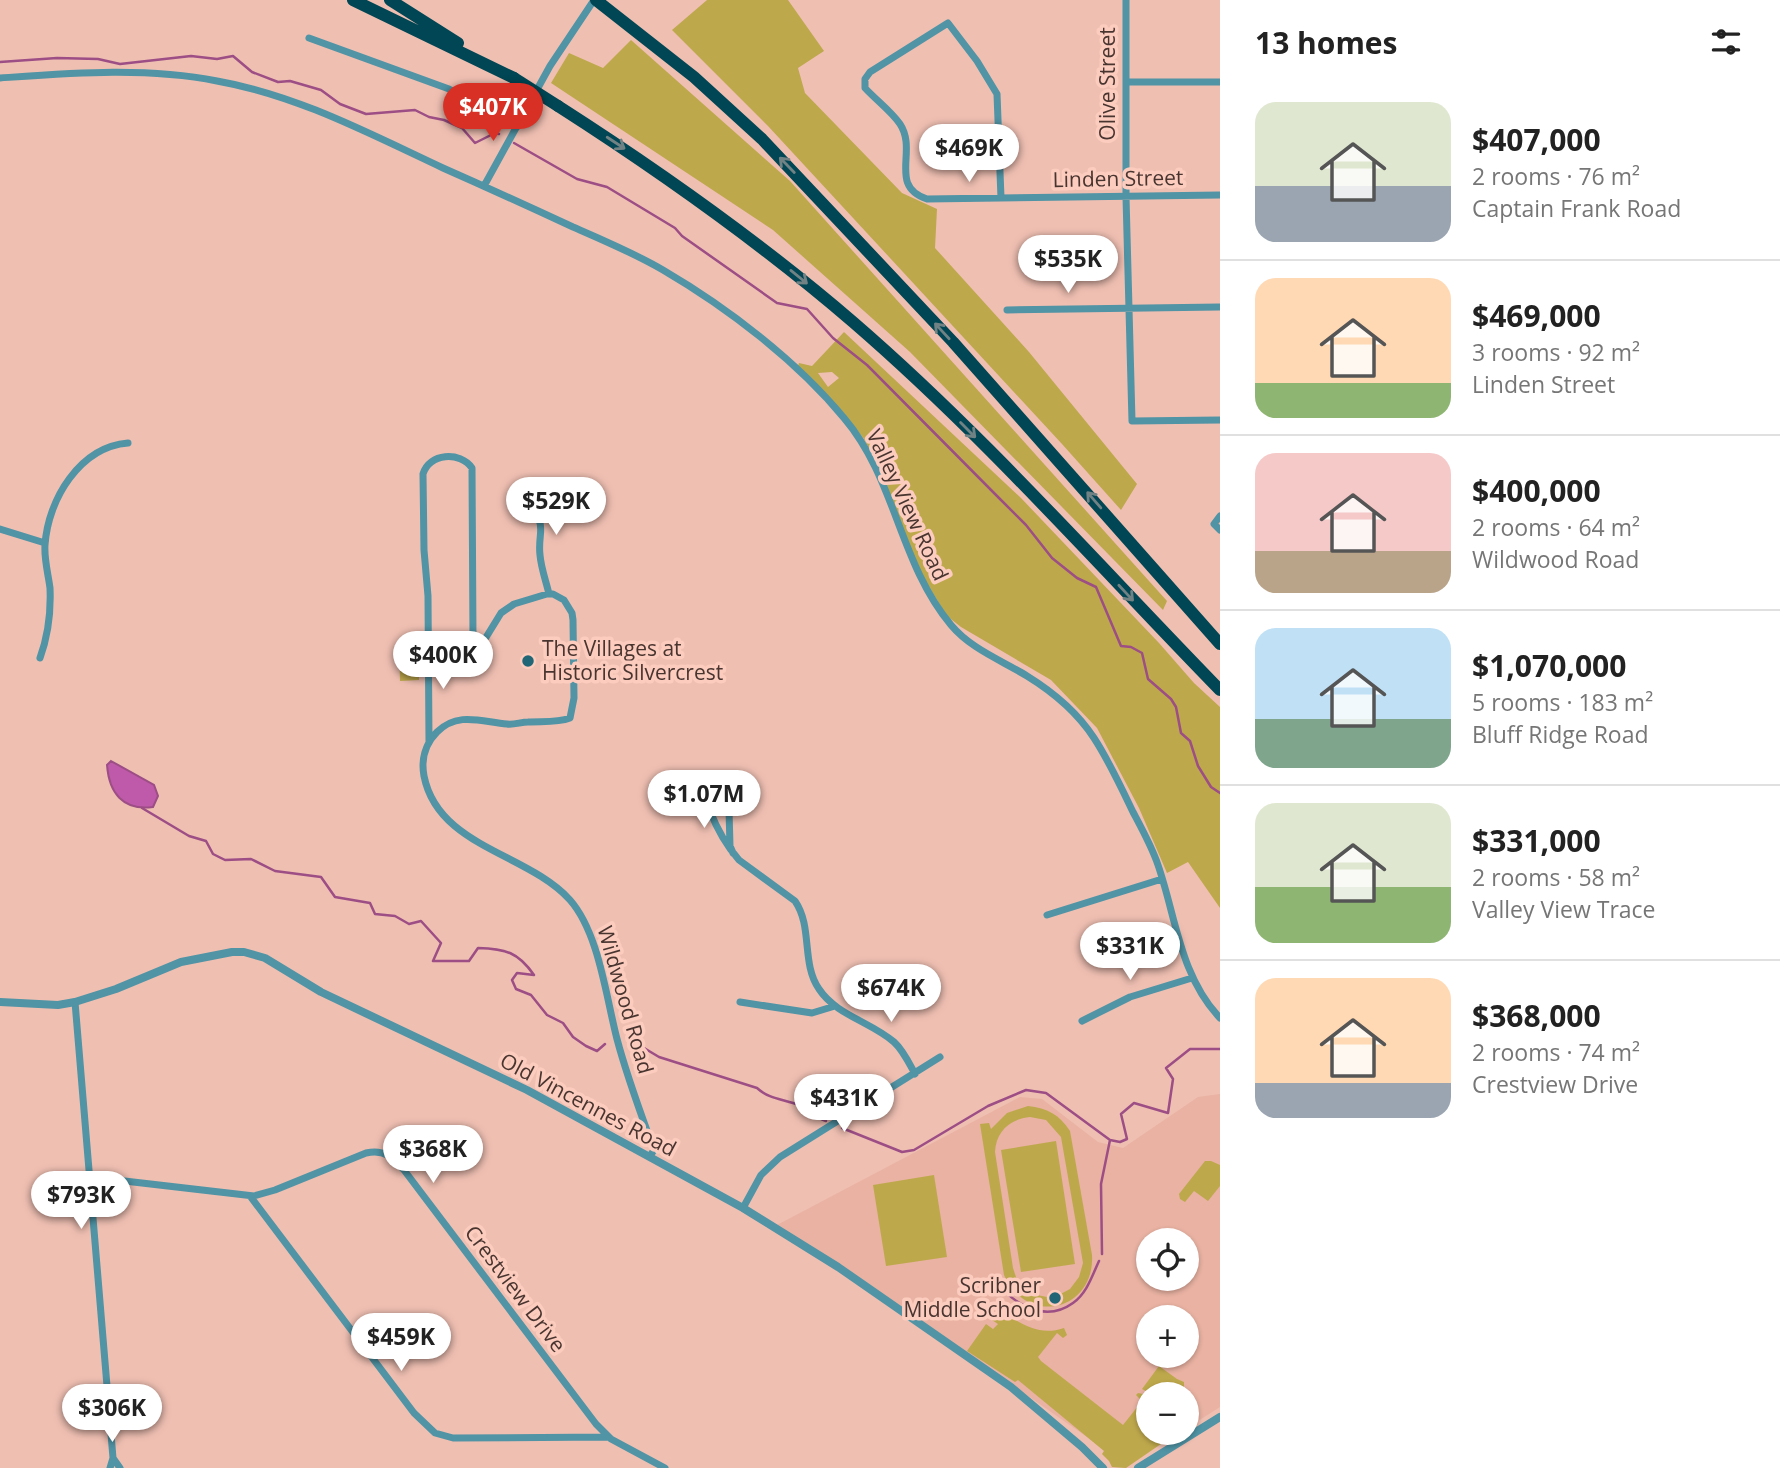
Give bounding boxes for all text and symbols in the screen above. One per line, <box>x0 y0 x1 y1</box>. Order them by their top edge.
text: 13 homes <box>1255 22 1398 63</box>
icon: filters <box>1707 23 1745 61</box>
street label: Olive Street <box>1093 27 1121 141</box>
pin: $407K <box>444 83 542 143</box>
text: $407K <box>459 90 527 122</box>
text: $407,000 <box>1472 119 1601 160</box>
pin: $469K <box>920 124 1018 184</box>
icon: home <box>1311 130 1395 214</box>
text: $469K <box>935 131 1003 163</box>
one-way arrow <box>605 136 625 150</box>
one-way arrow <box>778 157 795 174</box>
text: 2 rooms · 76 m² <box>1472 160 1640 192</box>
street label: Linden Street <box>1052 163 1184 193</box>
text: Captain Frank Road <box>1472 192 1681 224</box>
pin: $535K <box>1019 236 1117 295</box>
text: $535K <box>1034 242 1102 274</box>
one-way arrow <box>789 270 807 285</box>
text: $469,000 <box>1472 295 1601 336</box>
icon: home <box>1311 306 1395 390</box>
one-way arrow <box>934 322 950 340</box>
text: 3 rooms · 92 m² <box>1472 336 1640 368</box>
text: Linden Street <box>1472 368 1615 400</box>
one-way arrow <box>959 421 976 438</box>
street label: Valley View Road <box>861 424 955 585</box>
text: $400,000 <box>1472 470 1601 511</box>
pin: $529K <box>507 477 605 537</box>
icon: home <box>1311 481 1395 565</box>
text: $529K <box>522 484 590 516</box>
one-way arrow <box>1086 492 1102 510</box>
text: 2 rooms · 64 m² <box>1472 511 1640 543</box>
text: Wildwood Road <box>1472 543 1639 575</box>
one-way arrow <box>1118 584 1135 601</box>
pin: $400K <box>394 632 492 691</box>
place label: The Villages at Historic Silvercrest <box>542 634 723 686</box>
text: $400K <box>409 638 477 670</box>
text: $1,070,000 <box>1472 645 1626 686</box>
marker: The Villages at Historic Silvercrest <box>520 653 536 669</box>
icon: home <box>1311 656 1395 740</box>
text: 5 rooms · 183 m² <box>1472 686 1653 718</box>
text: Bluff Ridge Road <box>1472 718 1649 750</box>
pin: $1.07M <box>647 770 761 830</box>
text: $1.07M <box>664 777 744 809</box>
text: $331,000 <box>1472 820 1601 861</box>
icon: home <box>1311 831 1395 915</box>
text: 2 rooms · 58 m² <box>1472 861 1640 893</box>
text: Valley View Trace <box>1472 893 1656 925</box>
street label: Wildwood Road <box>591 922 660 1077</box>
pin: $331K <box>1081 922 1179 982</box>
text: $331K <box>1096 929 1164 961</box>
pin: $674K <box>842 964 940 1024</box>
text: $674K <box>857 971 925 1003</box>
text: $368,000 <box>1472 995 1601 1036</box>
icon: home <box>1311 1006 1395 1090</box>
text: 2 rooms · 74 m² <box>1472 1036 1640 1068</box>
street label: Old Vincennes Road <box>496 1046 681 1162</box>
text: Crestview Drive <box>1472 1068 1638 1100</box>
pin: $431K <box>795 1074 893 1134</box>
text: $431K <box>810 1081 878 1113</box>
pin: $368K <box>384 1126 482 1185</box>
text: $368K <box>399 1132 467 1164</box>
pin: $793K <box>32 1172 130 1231</box>
text: $793K <box>47 1178 115 1210</box>
street label: Crestview Drive <box>459 1219 573 1357</box>
map controls <box>1136 1228 1199 1445</box>
button: locate <box>1136 1228 1199 1291</box>
place label: Scribner Middle School <box>904 1271 1041 1323</box>
marker: Scribner Middle School <box>1047 1290 1063 1306</box>
button: + <box>1136 1305 1199 1368</box>
pin: $459K <box>352 1314 450 1373</box>
text: $459K <box>367 1320 435 1352</box>
button: − <box>1136 1382 1199 1445</box>
pin: $306K <box>63 1384 161 1444</box>
text: $306K <box>78 1391 146 1423</box>

